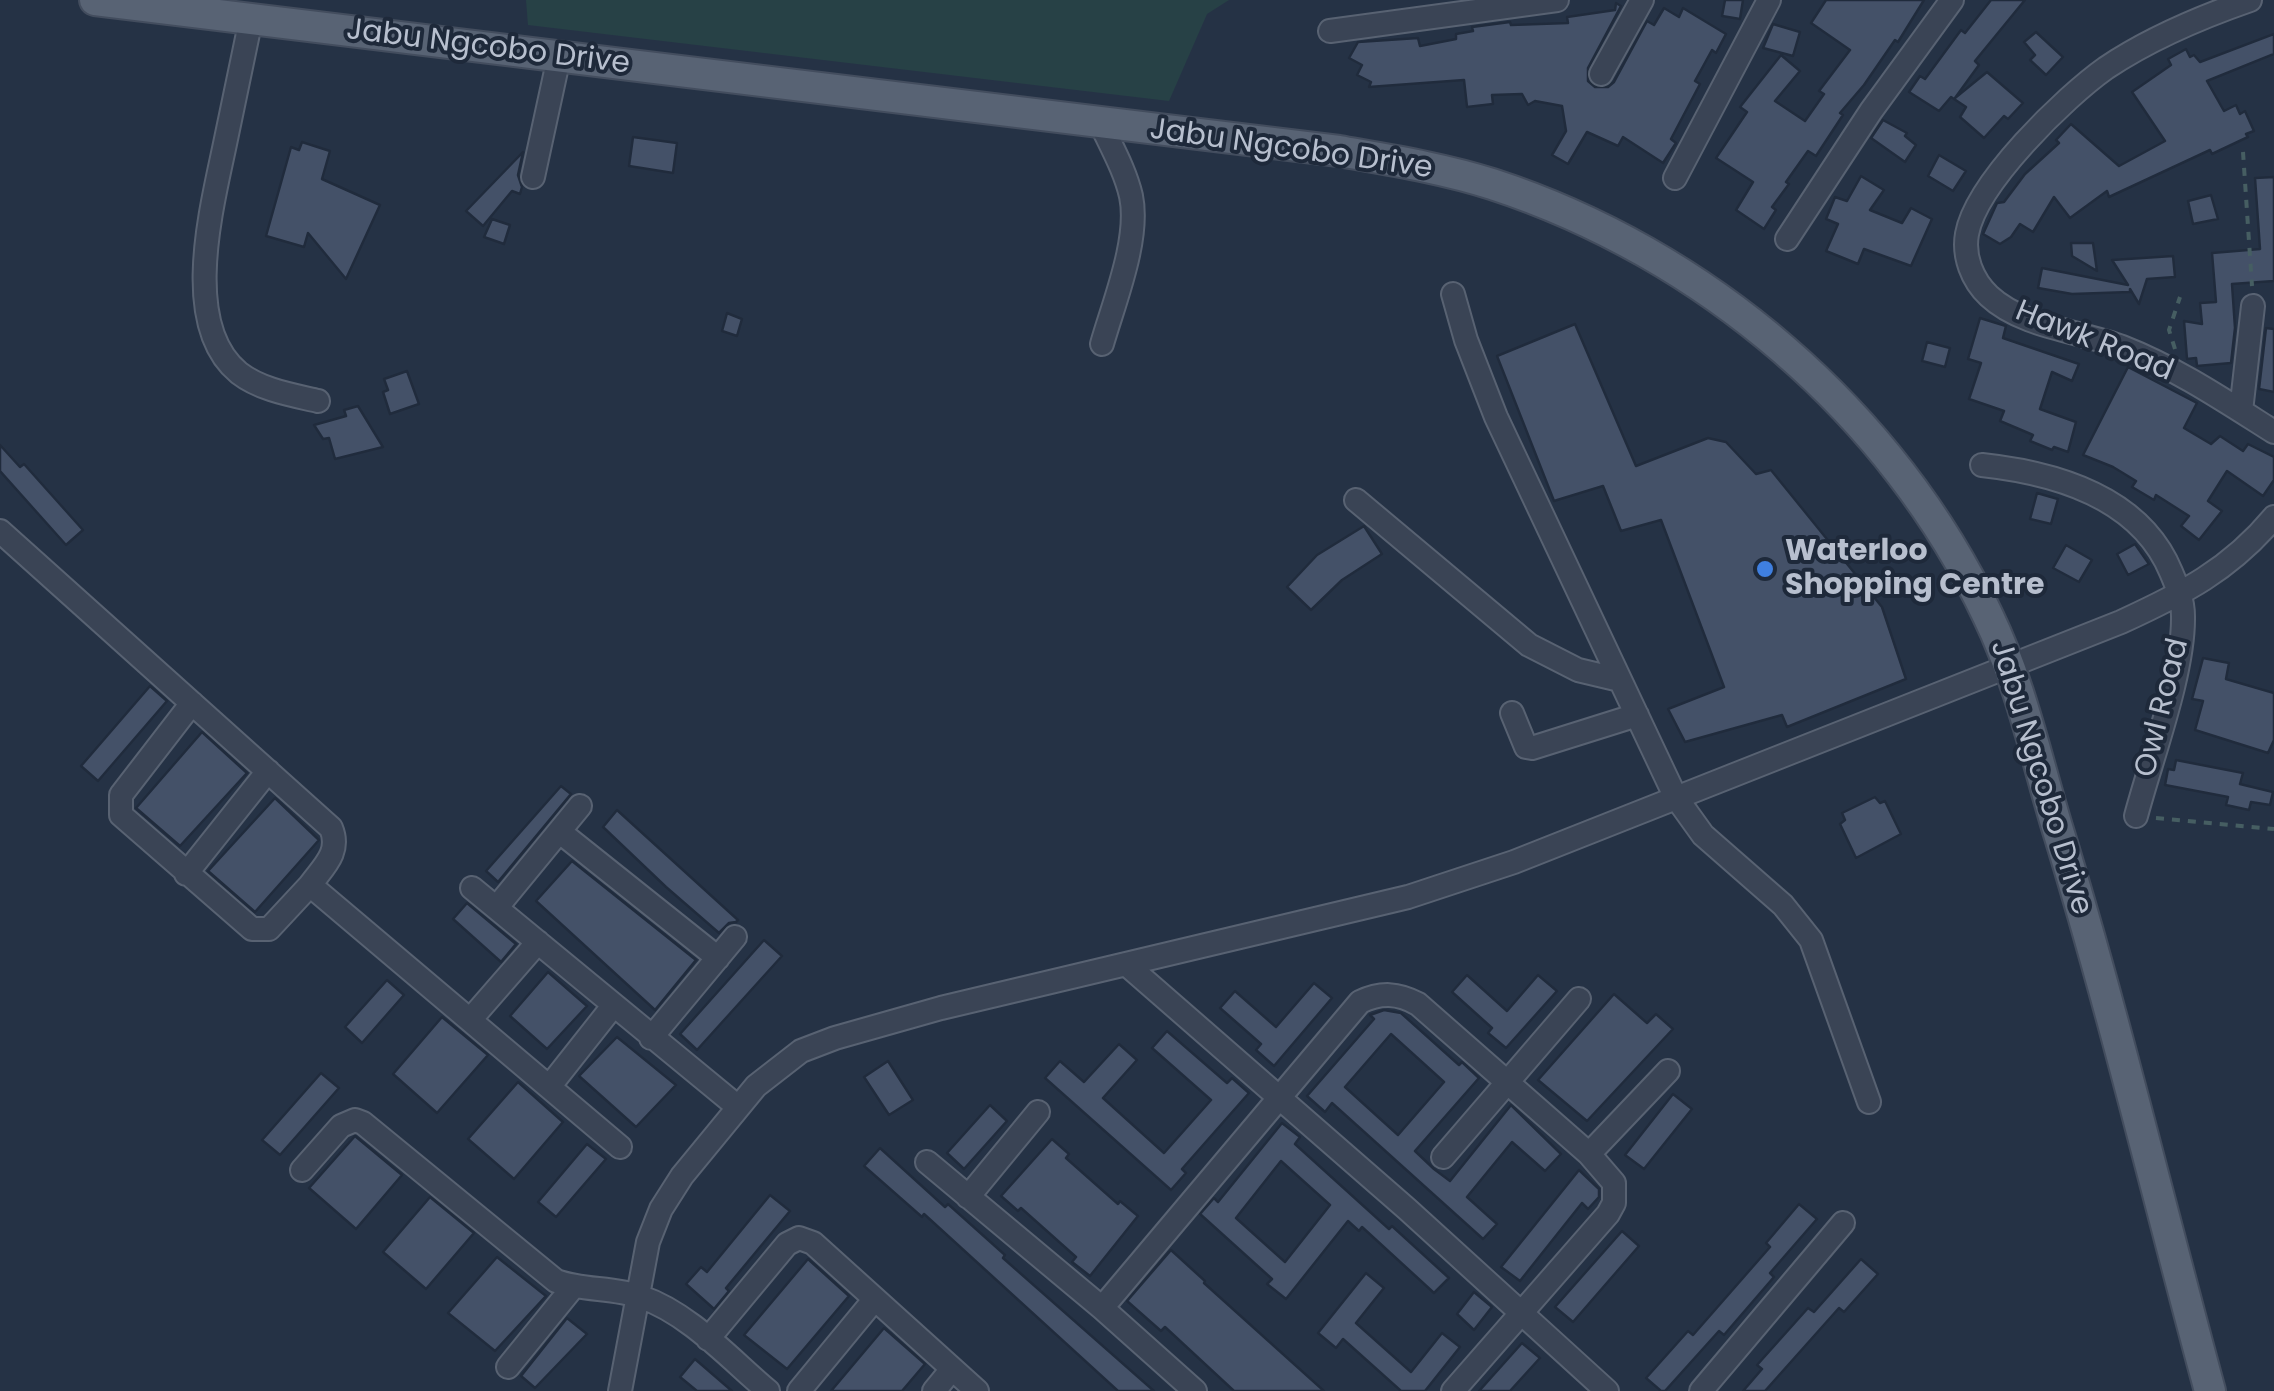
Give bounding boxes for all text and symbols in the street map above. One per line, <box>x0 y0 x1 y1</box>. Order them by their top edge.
street label: Jabu Ngcobo Drive <box>344 13 632 83</box>
street label: Jabu Ngcobo Drive <box>1147 112 1435 188</box>
street label: Hawk Road <box>2010 294 2178 390</box>
place label: Waterloo Shopping Centre <box>1785 534 2044 604</box>
marker: Waterloo Shopping Centre <box>1754 558 1776 580</box>
street label: Owl Road <box>2128 635 2198 781</box>
street label: Jabu Ngcobo Drive <box>1981 636 2099 920</box>

